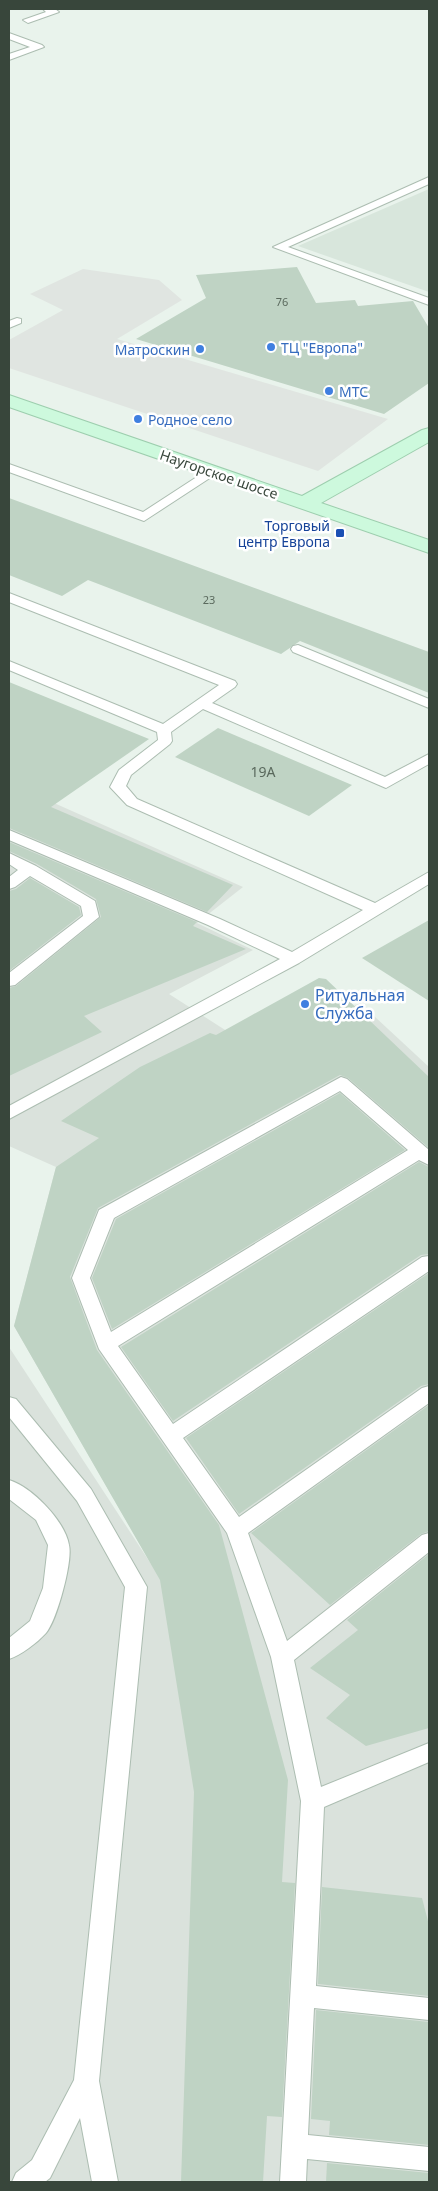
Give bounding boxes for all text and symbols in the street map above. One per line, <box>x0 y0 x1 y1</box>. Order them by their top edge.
house number: 76 <box>276 294 288 309</box>
place label: ТЦ "Европа" <box>281 338 363 357</box>
place label: Матроскин <box>115 340 190 359</box>
marker: ТЦ "Европа" <box>265 341 277 353</box>
marker: Матроскин <box>194 343 206 355</box>
place label: МТС <box>339 382 368 401</box>
marker: МТС <box>323 385 335 397</box>
place label: Родное село <box>148 410 232 429</box>
marker: Родное село <box>132 413 144 425</box>
street label: Наугорское шоссе <box>157 445 281 503</box>
place label: Торговый центр Европа <box>238 516 330 551</box>
marker: Торговый центр Европа <box>334 527 346 539</box>
house number: 23 <box>203 592 215 607</box>
house number: 19А <box>251 762 276 781</box>
place label: Ритуальная Служба <box>315 984 405 1024</box>
marker: Ритуальная Служба <box>299 998 311 1010</box>

